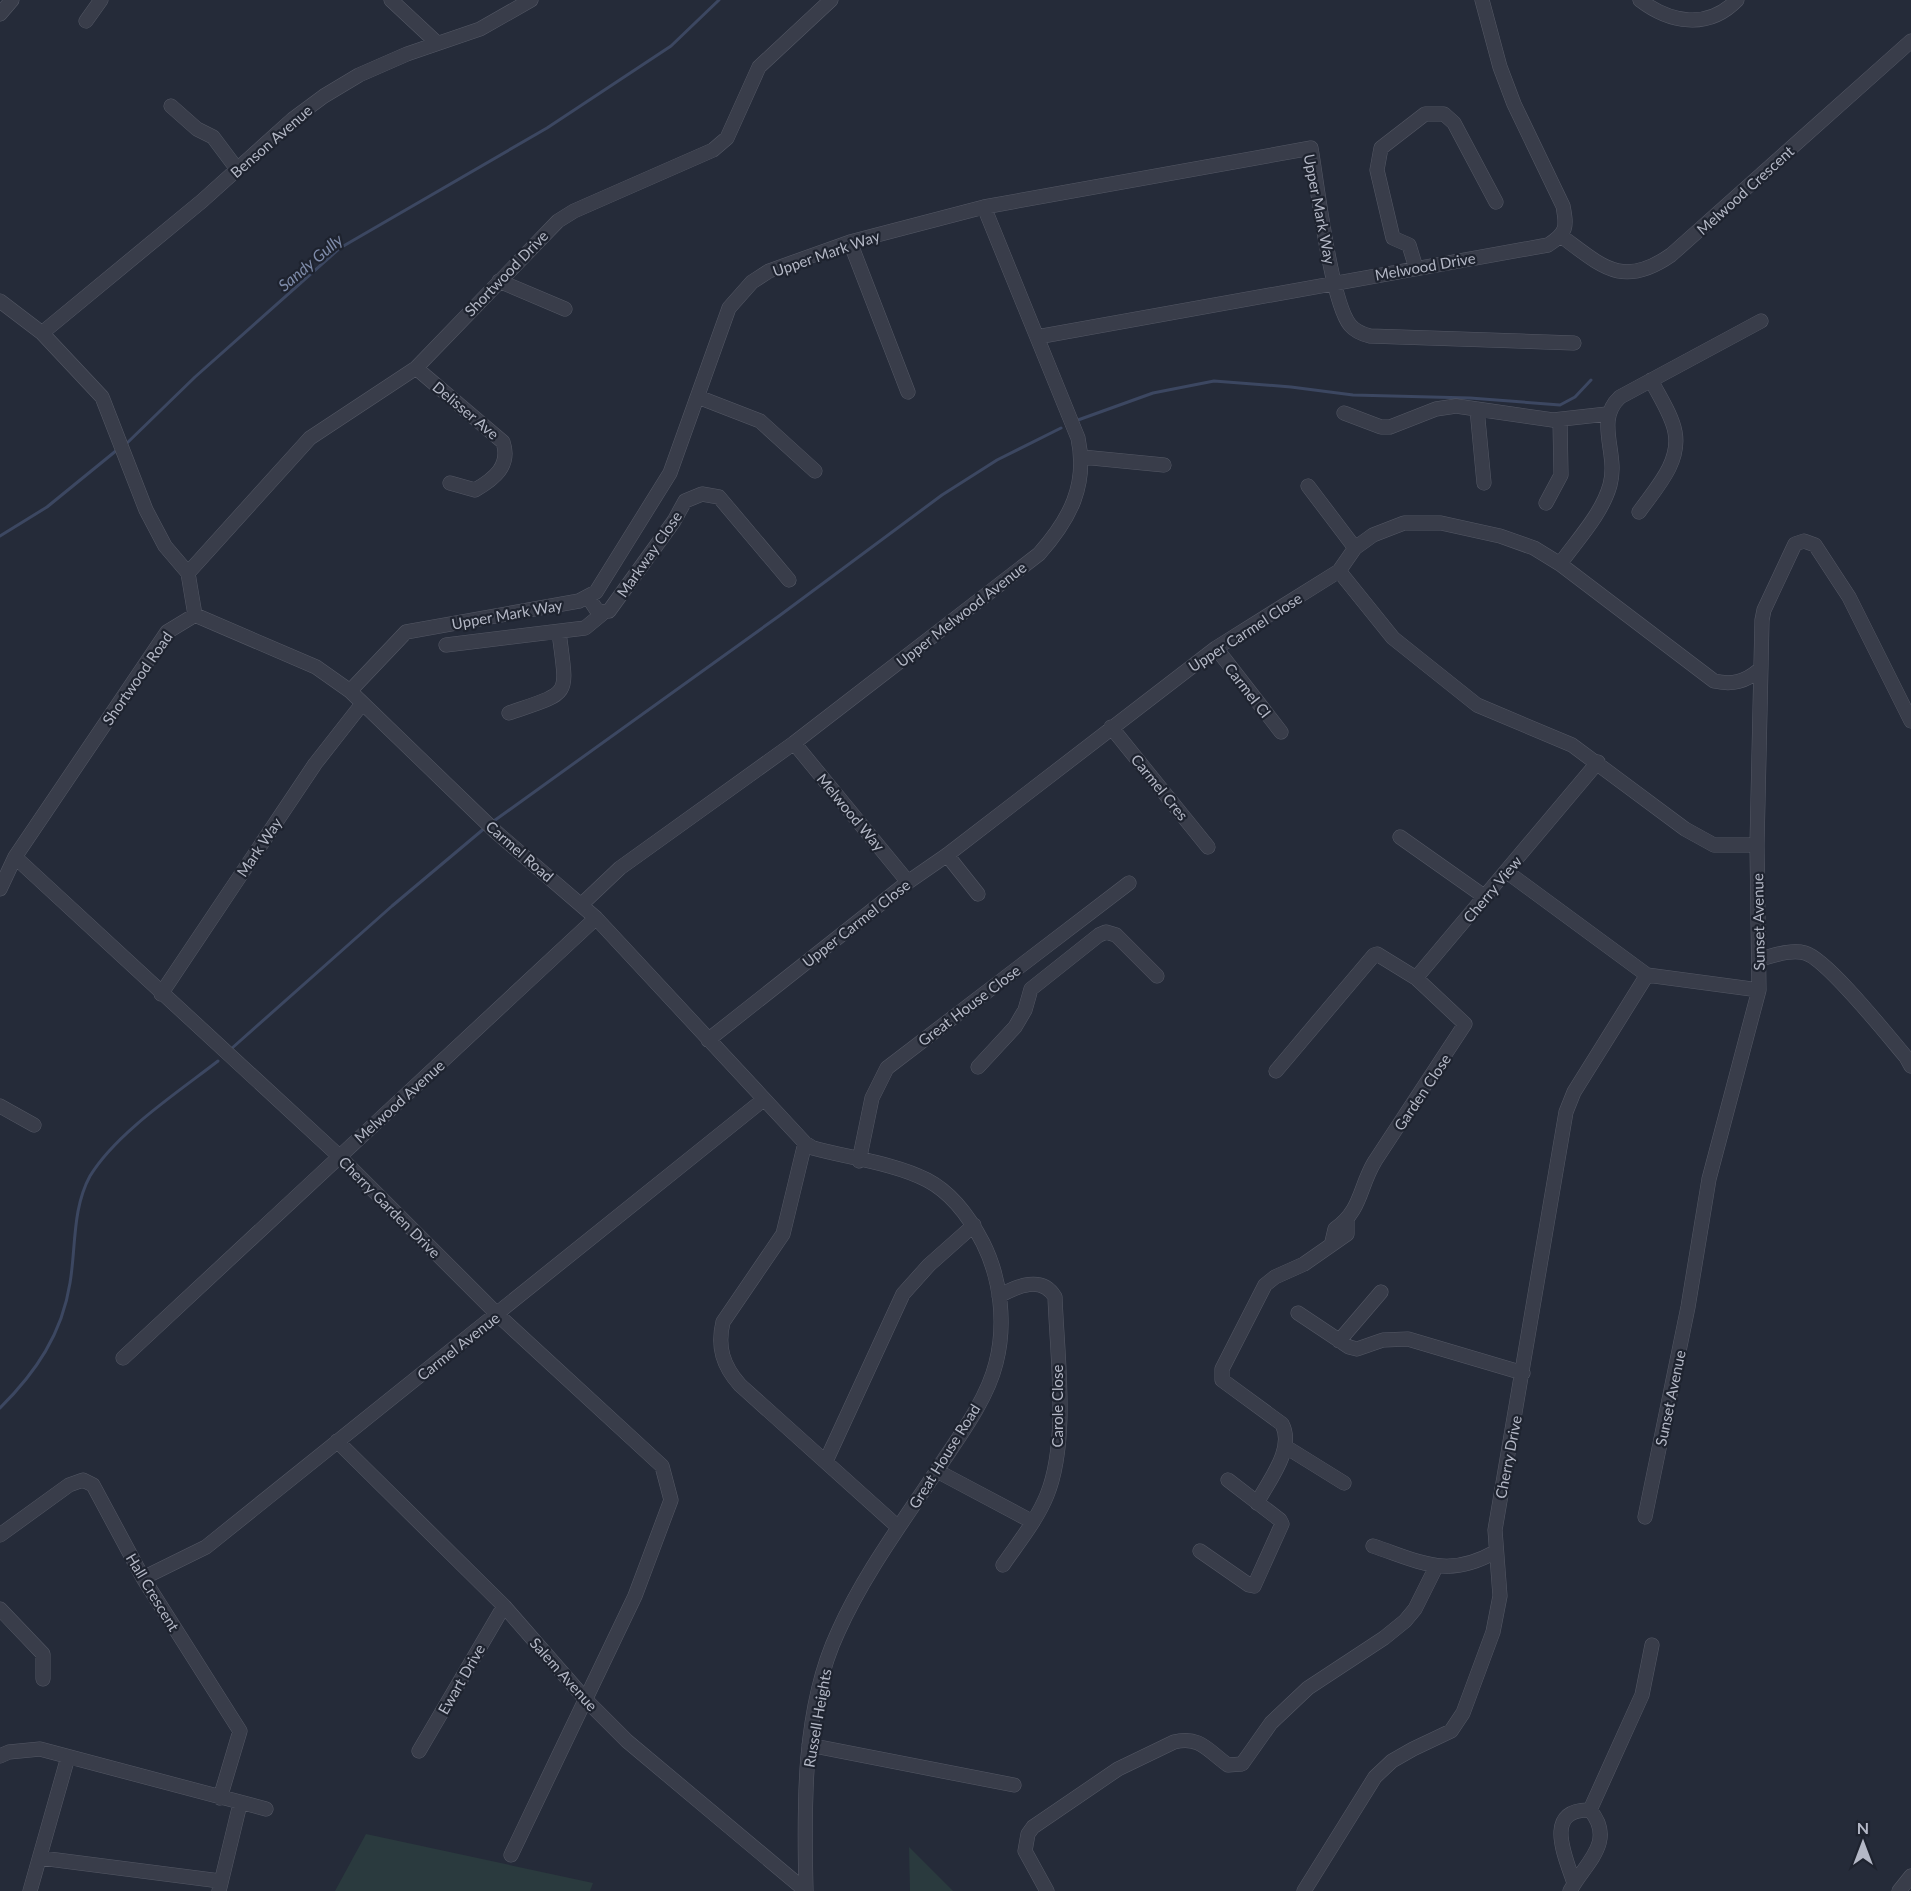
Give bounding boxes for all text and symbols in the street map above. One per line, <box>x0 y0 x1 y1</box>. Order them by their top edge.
street label: Benson Avenue <box>227 101 316 181</box>
street label: Melwood Crescent <box>1693 141 1798 238</box>
street label: Upper Mark Way <box>1300 152 1340 266</box>
street label: Shortwood Drive <box>460 226 552 320</box>
street label: Upper Mark Way <box>770 226 882 280</box>
water label: Sandy Gully <box>274 229 346 294</box>
street label: Melwood Drive <box>1373 248 1477 284</box>
street label: Delisser Ave <box>429 377 503 443</box>
street label: Markway Close <box>613 507 685 600</box>
street label: Upper Melwood Avenue <box>893 558 1030 670</box>
street label: Upper Carmel Close <box>1185 589 1305 675</box>
street label: Upper Mark Way <box>450 595 564 633</box>
street label: Shortwood Road <box>98 628 176 728</box>
street label: Carmel Cl <box>1221 659 1275 721</box>
street label: Carmel Cres <box>1128 750 1192 824</box>
street label: Melwood Way <box>813 770 889 855</box>
street label: Mark Way <box>233 814 285 880</box>
street label: Carmel Road <box>482 817 558 885</box>
street label: Cherry View <box>1459 852 1525 926</box>
street label: Sunset Avenue <box>1748 873 1768 971</box>
street label: Upper Carmel Close <box>799 875 913 971</box>
street label: Great House Close <box>914 961 1024 1049</box>
street label: Garden Close <box>1390 1050 1454 1134</box>
street label: Melwood Avenue <box>350 1056 448 1146</box>
street label: Cherry Garden Drive <box>335 1152 445 1262</box>
street label: Carmel Avenue <box>413 1308 503 1384</box>
street label: Sunset Avenue <box>1651 1348 1689 1448</box>
street label: Carole Close <box>1048 1364 1066 1447</box>
street label: Great House Road <box>905 1400 983 1512</box>
street label: Cherry Drive <box>1491 1414 1525 1500</box>
street label: Hall Crescent <box>123 1550 184 1635</box>
street label: Salem Avenue <box>526 1634 602 1714</box>
street label: Ewart Drive <box>434 1641 488 1717</box>
street label: Russell Heights <box>799 1667 835 1769</box>
north arrow <box>1833 1813 1893 1873</box>
text: N <box>1857 1818 1869 1837</box>

